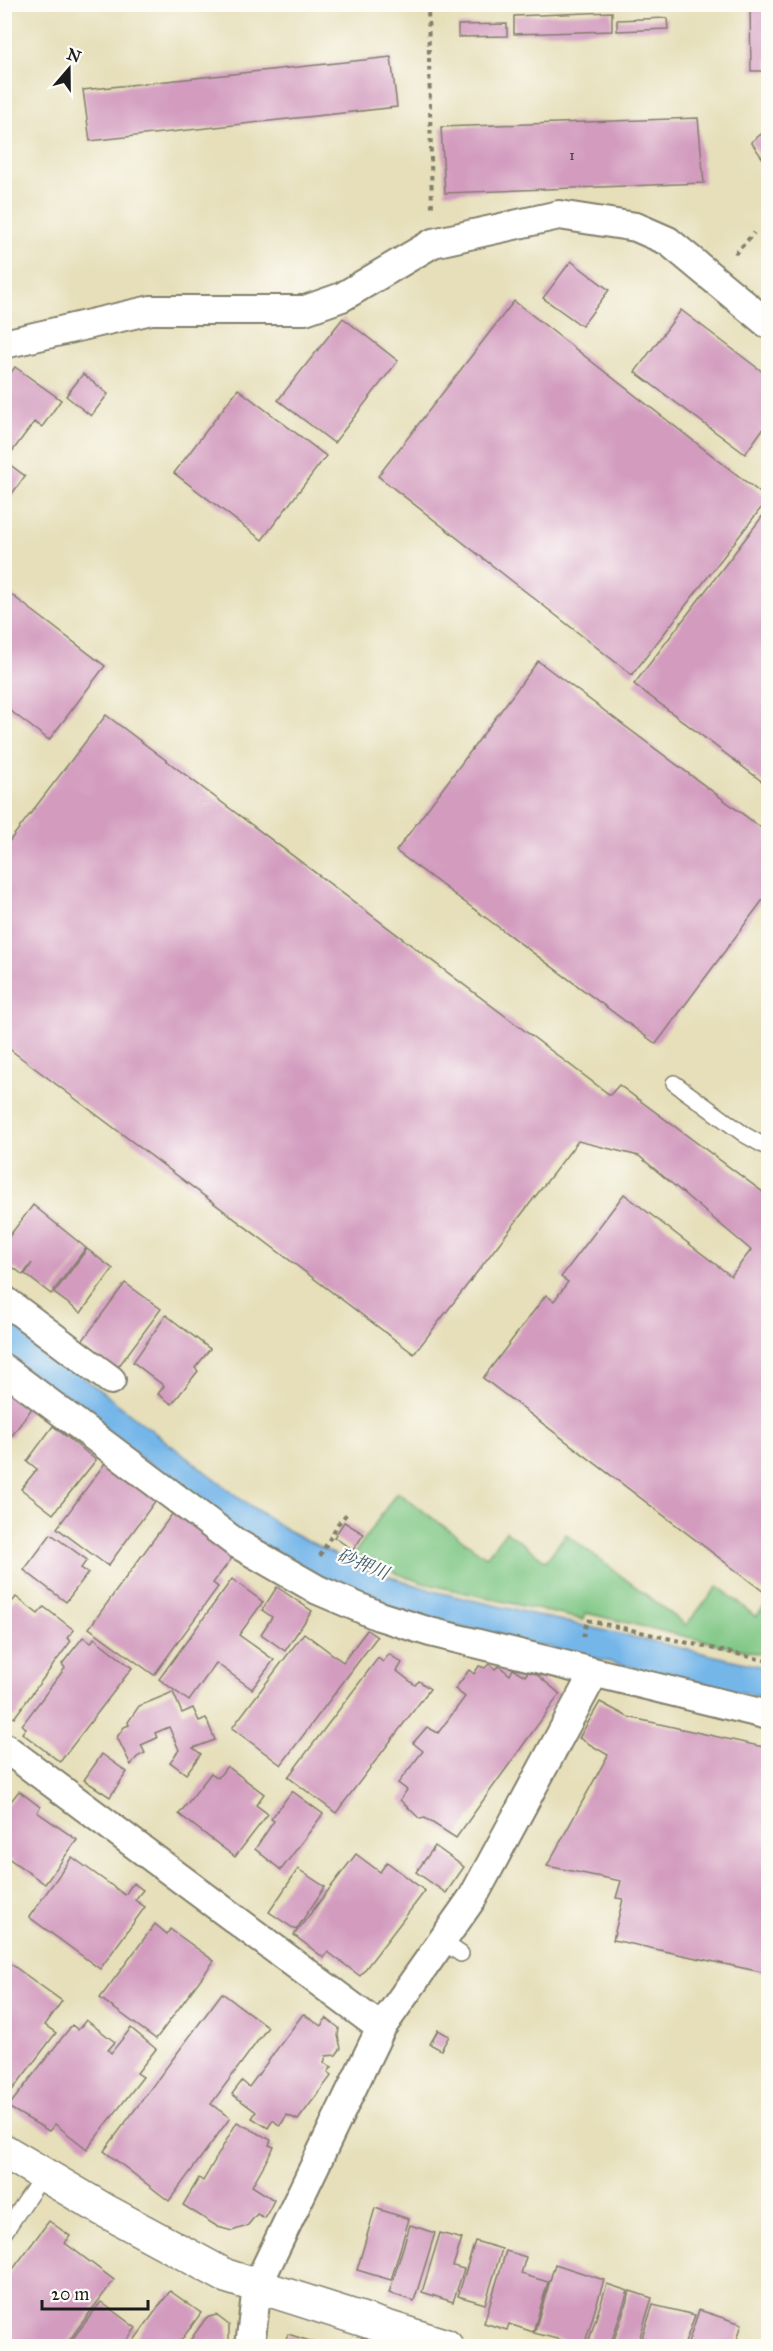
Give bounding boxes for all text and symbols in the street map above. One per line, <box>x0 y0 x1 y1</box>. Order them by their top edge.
north arrow <box>39 39 99 99</box>
text: N <box>64 44 84 67</box>
house number: 1 <box>569 147 575 164</box>
water label: 砂押川 <box>334 1544 394 1585</box>
scale bar <box>42 2273 148 2311</box>
text: 20 m <box>51 2283 89 2305</box>

